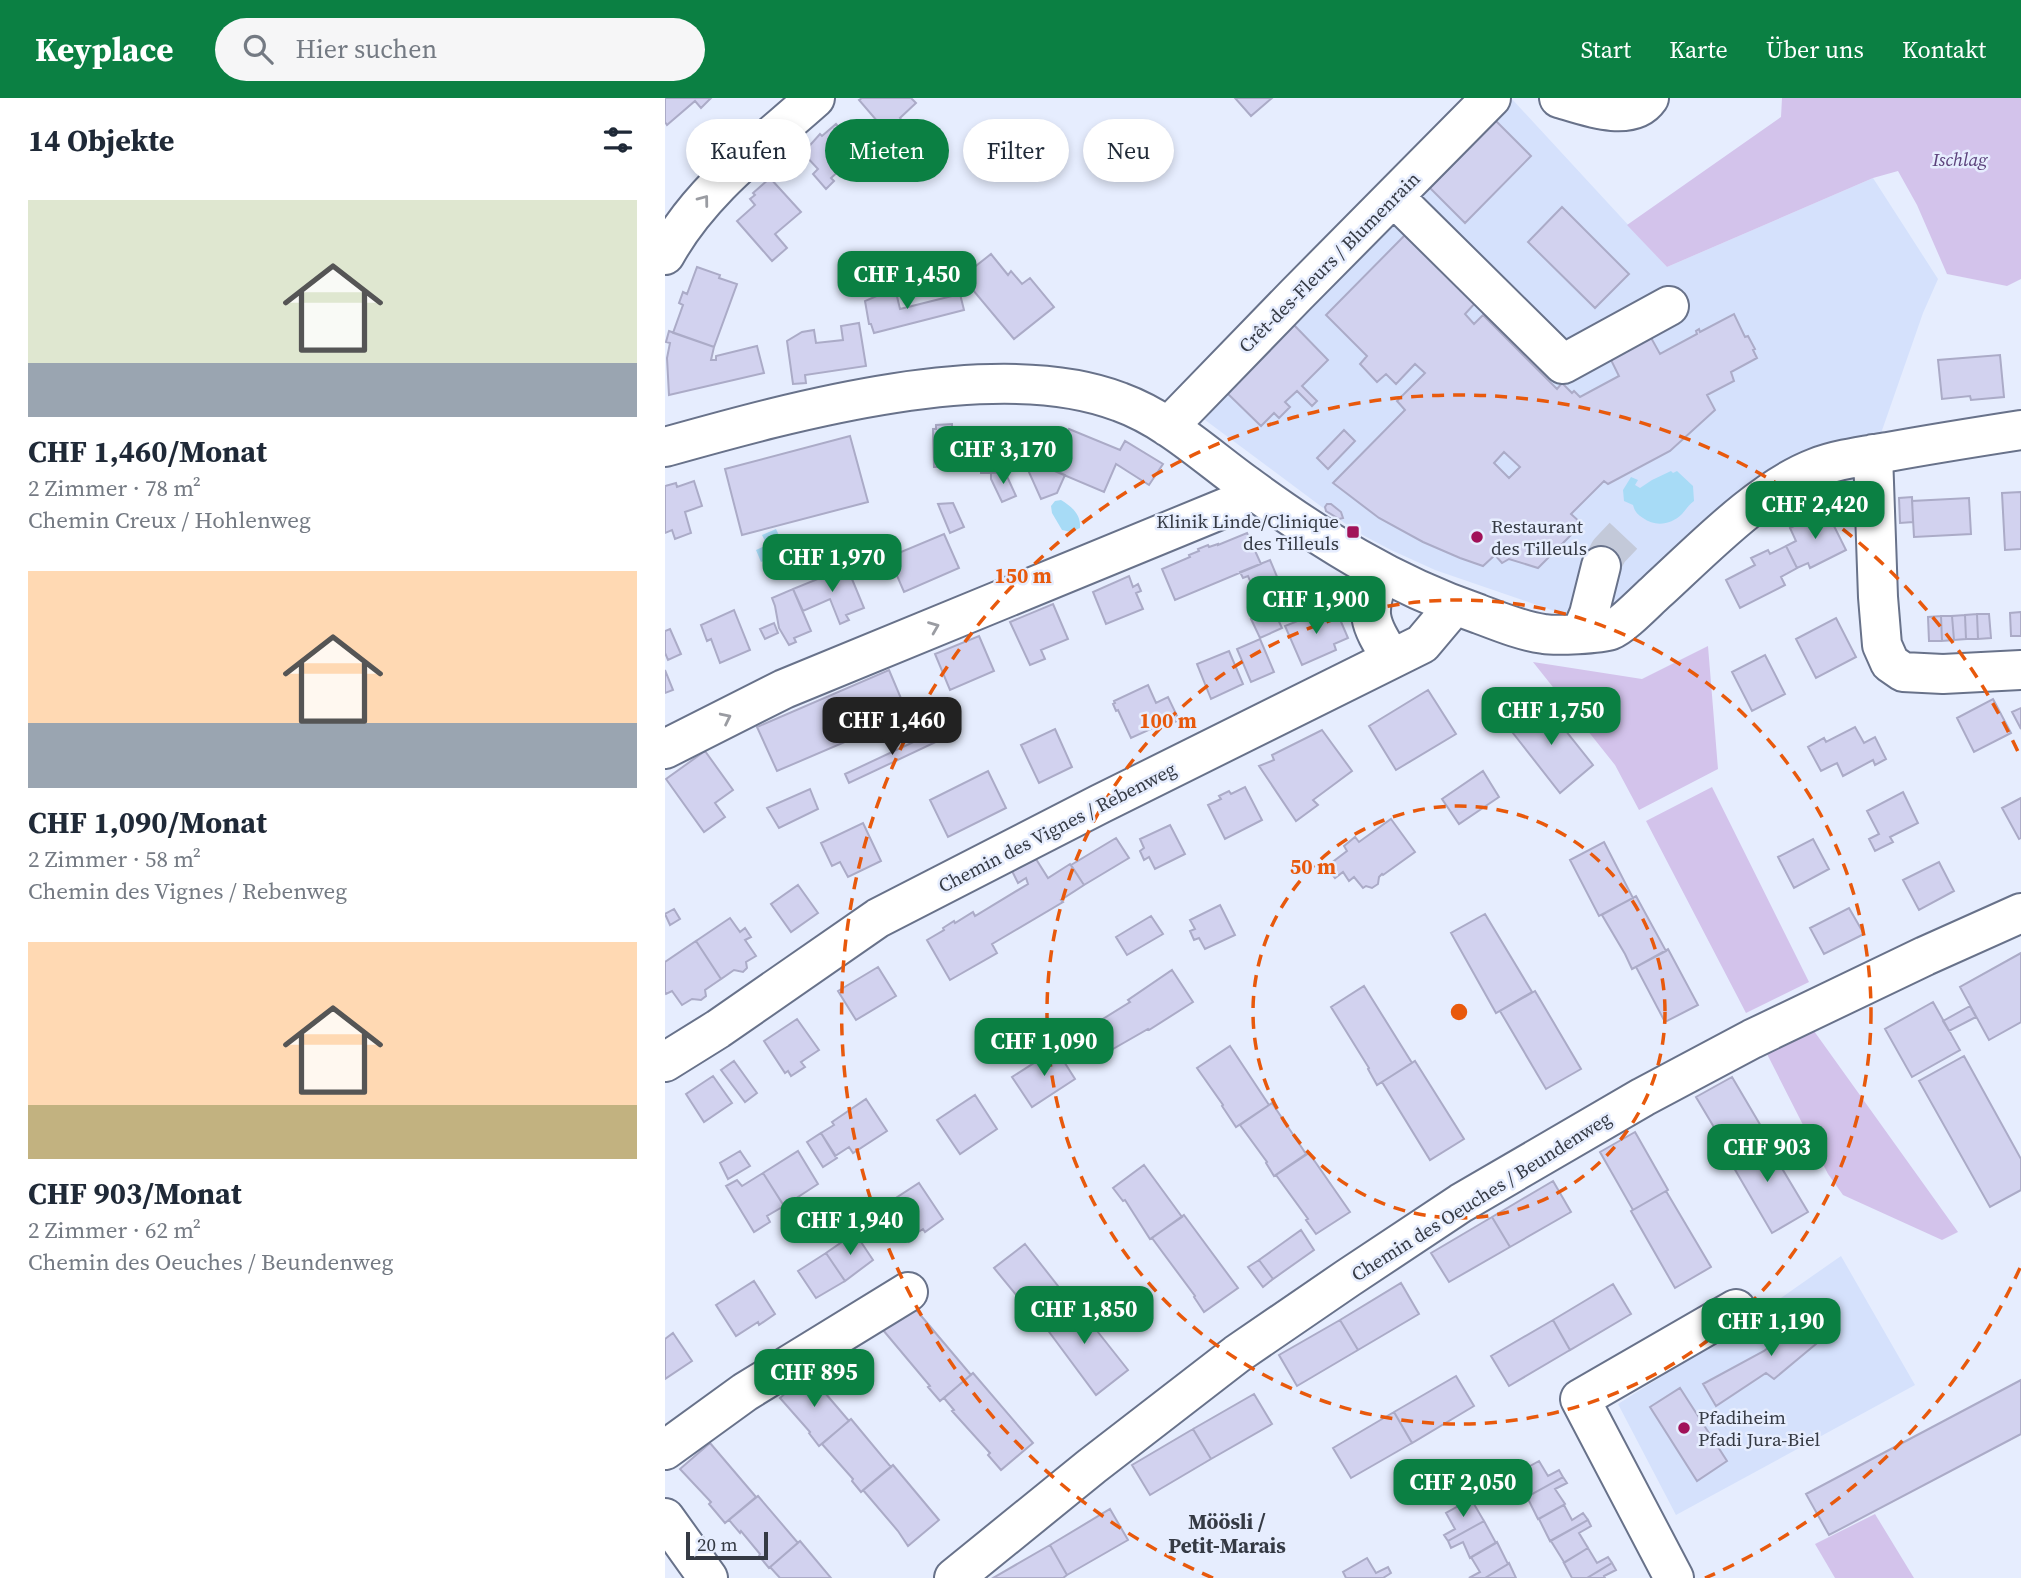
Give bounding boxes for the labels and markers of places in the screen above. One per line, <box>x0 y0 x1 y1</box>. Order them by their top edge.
pin: CHF 1,450 <box>827 252 987 311</box>
pin: CHF 3,170 <box>923 426 1083 486</box>
pin: CHF 2,420 <box>1735 482 1895 541</box>
place label: Klinik Linde/Clinique des Tilleuls <box>1156 508 1339 556</box>
place label: Restaurant des Tilleuls <box>1491 513 1587 561</box>
marker: Klinik Linde/Clinique des Tilleuls <box>1345 524 1361 540</box>
marker: Restaurant des Tilleuls <box>1469 529 1485 545</box>
pin: CHF 1,970 <box>752 534 912 594</box>
pin: CHF 1,900 <box>1236 576 1396 636</box>
pin: CHF 1,750 <box>1471 688 1631 747</box>
pin: CHF 1,460 <box>812 698 972 757</box>
centre of rings <box>1447 1000 1471 1024</box>
pin: CHF 1,090 <box>964 1018 1124 1078</box>
pin: CHF 903 <box>1702 1124 1832 1184</box>
pin: CHF 1,940 <box>770 1198 930 1257</box>
pin: CHF 1,850 <box>1004 1286 1164 1346</box>
pin: CHF 1,190 <box>1691 1298 1851 1358</box>
pin: CHF 895 <box>749 1350 879 1409</box>
place label: Pfadiheim Pfadi Jura-Biel <box>1698 1404 1820 1452</box>
marker: Pfadiheim Pfadi Jura-Biel <box>1676 1420 1692 1436</box>
pin: CHF 2,050 <box>1383 1460 1543 1519</box>

